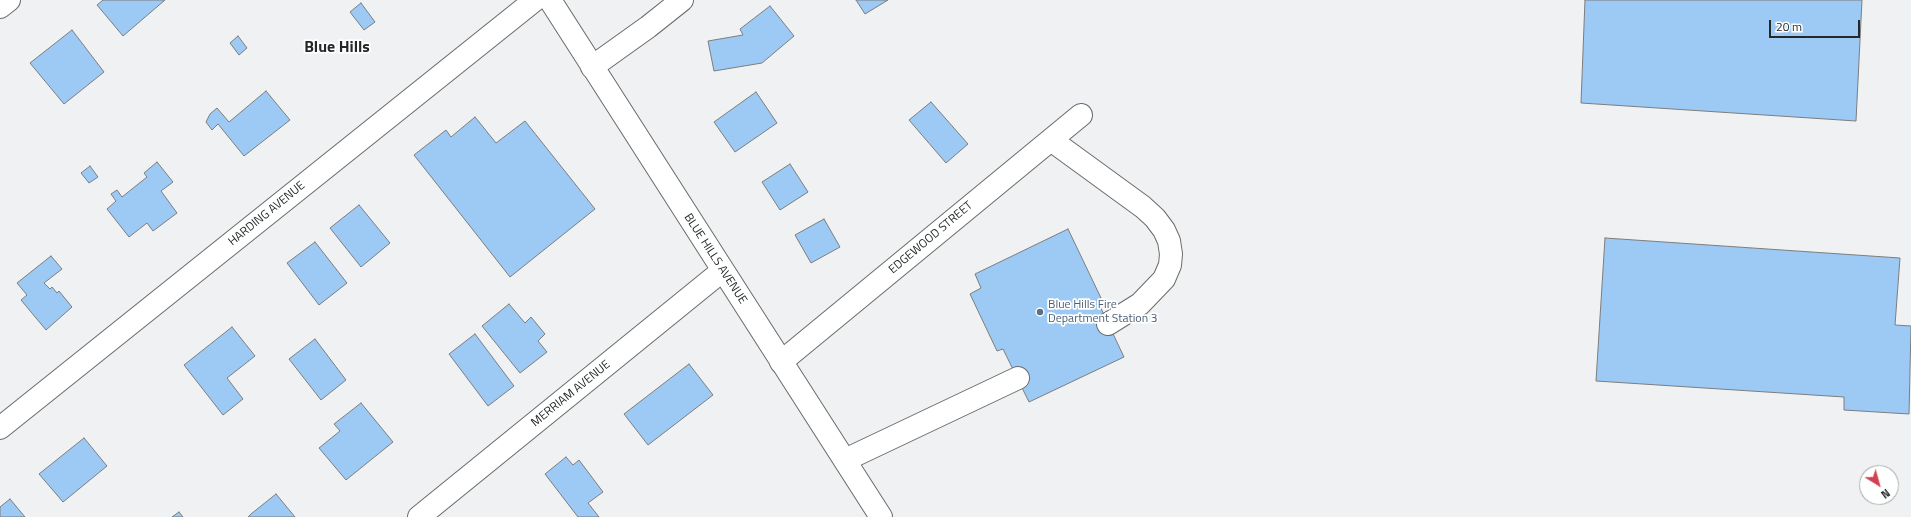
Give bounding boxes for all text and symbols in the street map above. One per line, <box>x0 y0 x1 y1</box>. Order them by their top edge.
scale bar <box>1771 12 1862 38</box>
text: 20 m <box>1776 17 1802 36</box>
district label: Blue Hills <box>304 38 370 58</box>
street label: HARDING AVENUE <box>226 179 308 249</box>
street label: EDGEWOOD STREET <box>886 199 976 277</box>
street label: BLUE HILLS AVENUE <box>680 211 750 307</box>
place label: Blue Hills Fire Department Station 3 <box>1048 298 1157 326</box>
marker: Blue Hills Fire Department Station 3 <box>1035 307 1045 317</box>
street label: MERRIAM AVENUE <box>529 358 613 430</box>
north arrow <box>1859 465 1899 505</box>
text: N <box>1878 485 1893 502</box>

